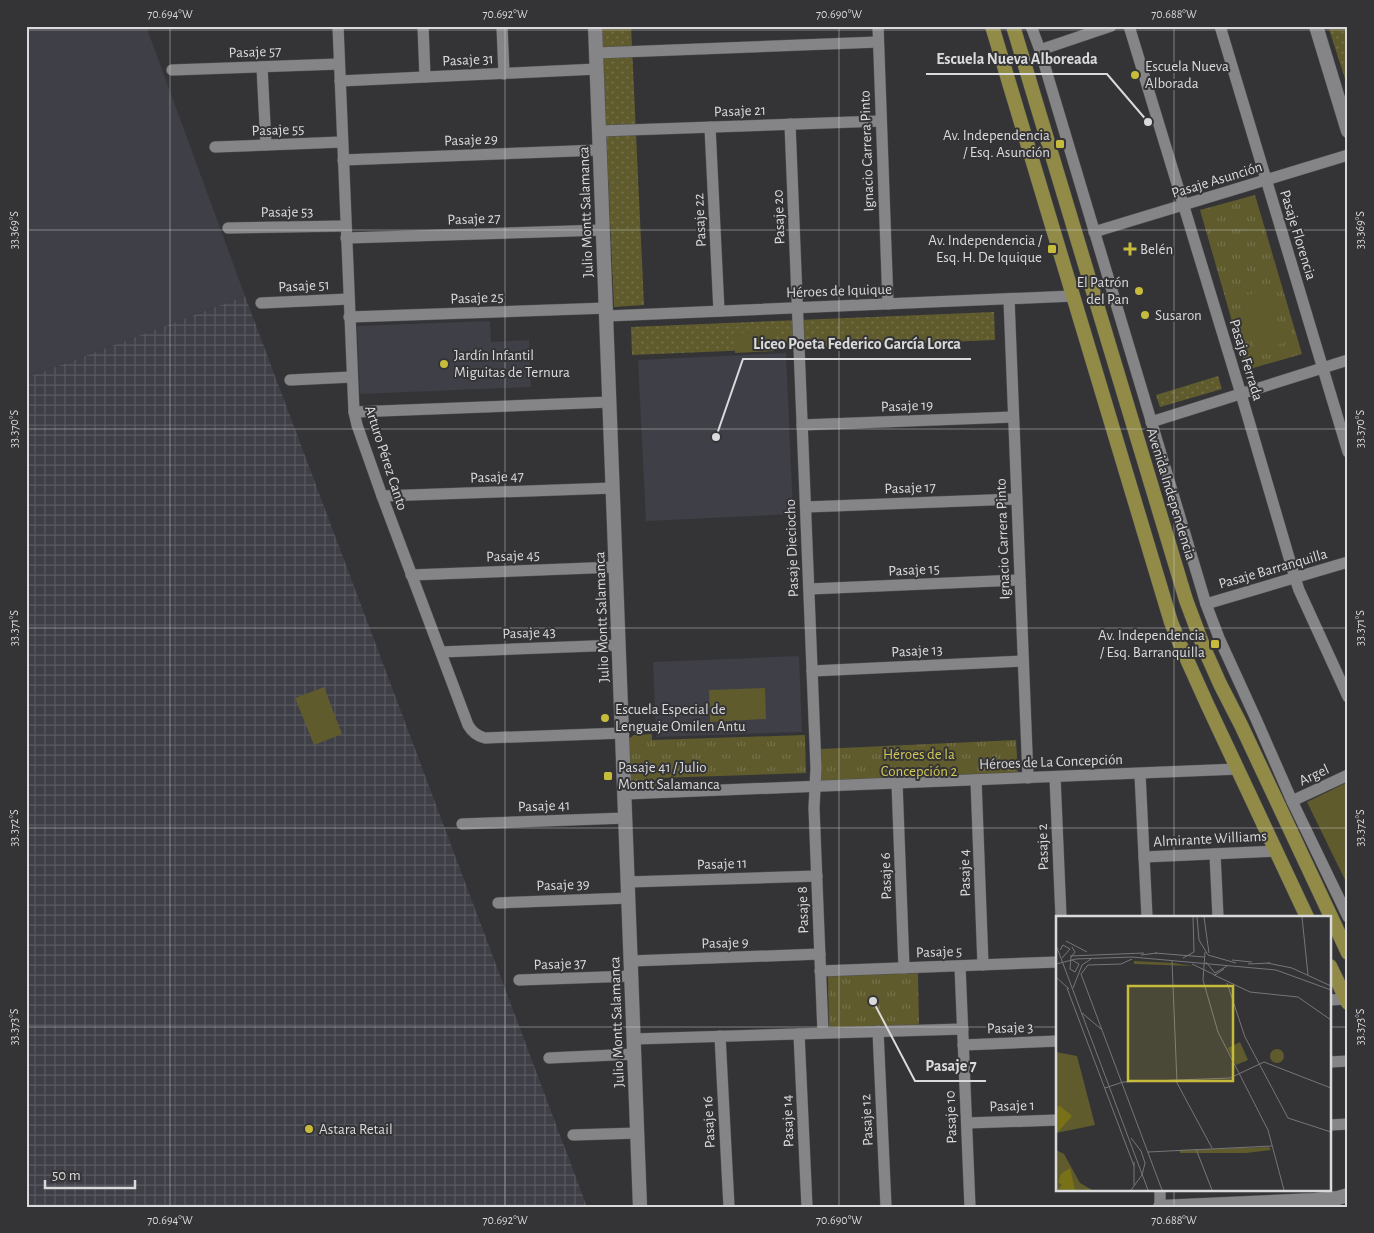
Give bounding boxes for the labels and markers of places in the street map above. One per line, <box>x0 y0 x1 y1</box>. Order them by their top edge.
callout: Escuela Nueva Alboreada <box>926 43 1107 74</box>
place label: Escuela Nueva Alborada <box>1145 59 1229 91</box>
marker: Escuela Nueva Alborada <box>1129 69 1141 81</box>
place label: Av. Independencia / Esq. Asunción <box>943 128 1050 160</box>
marker: Av. Independencia / Esq. Asunción <box>1054 138 1066 150</box>
place label: Av. Independencia / Esq. H. De Iquique <box>928 233 1043 265</box>
place label: Belén <box>1140 242 1173 257</box>
marker: Av. Independencia / Esq. H. De Iquique <box>1046 243 1058 255</box>
marker: Belén <box>1124 243 1136 255</box>
place label: El Patrón del Pan <box>1077 275 1129 307</box>
marker: El Patrón del Pan <box>1133 285 1145 297</box>
place label: Susaron <box>1155 308 1202 323</box>
marker: Susaron <box>1139 309 1151 321</box>
callout: Liceo Poeta Federico García Lorca <box>743 328 971 359</box>
place label: Jardín Infantil Miguitas de Ternura <box>454 348 570 380</box>
marker: Jardín Infantil Miguitas de Ternura <box>438 358 450 370</box>
place label: Av. Independencia / Esq. Barranquilla <box>1098 628 1205 660</box>
marker: Av. Independencia / Esq. Barranquilla <box>1209 638 1221 650</box>
place label: Escuela Especial de Lenguaje Omilen Antu <box>615 702 746 734</box>
marker: Escuela Especial de Lenguaje Omilen Antu <box>599 712 611 724</box>
place label: Pasaje 41 / Julio Montt Salamanca <box>618 760 720 792</box>
marker: Pasaje 41 / Julio Montt Salamanca <box>602 770 614 782</box>
callout: Pasaje 7 <box>915 1050 986 1081</box>
place label: Astara Retail <box>319 1122 393 1137</box>
marker: Astara Retail <box>303 1123 315 1135</box>

